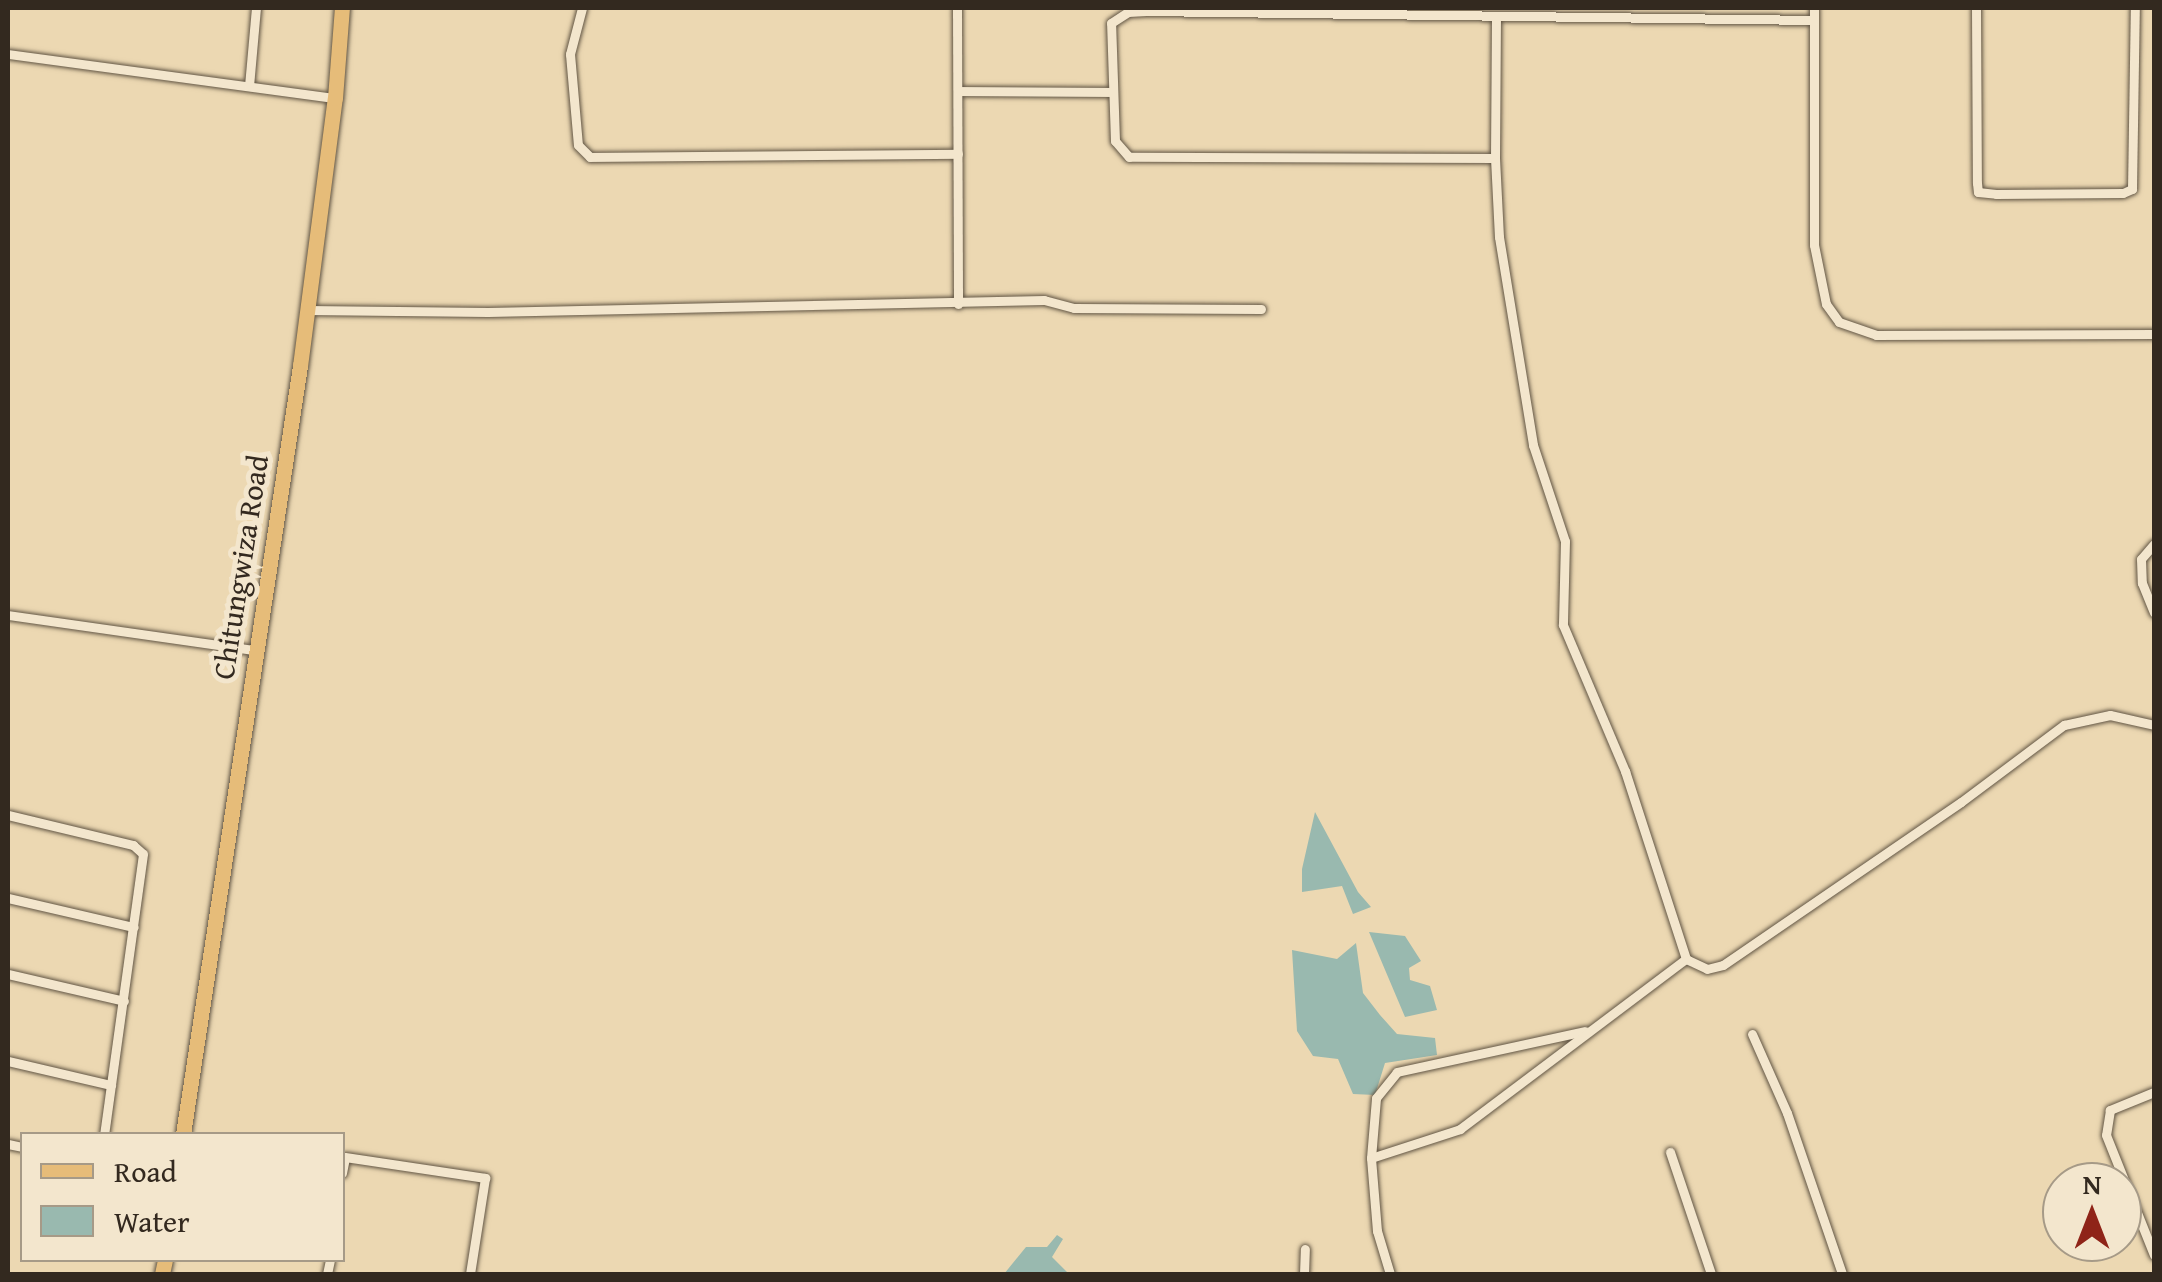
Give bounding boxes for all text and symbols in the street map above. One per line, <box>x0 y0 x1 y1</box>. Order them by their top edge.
street label: Chitungwiza Road <box>205 452 275 682</box>
legend <box>20 1132 345 1262</box>
text: Road <box>114 1149 177 1193</box>
north arrow <box>2042 1162 2142 1262</box>
text: N <box>2083 1163 2101 1204</box>
text: Water <box>114 1199 190 1243</box>

